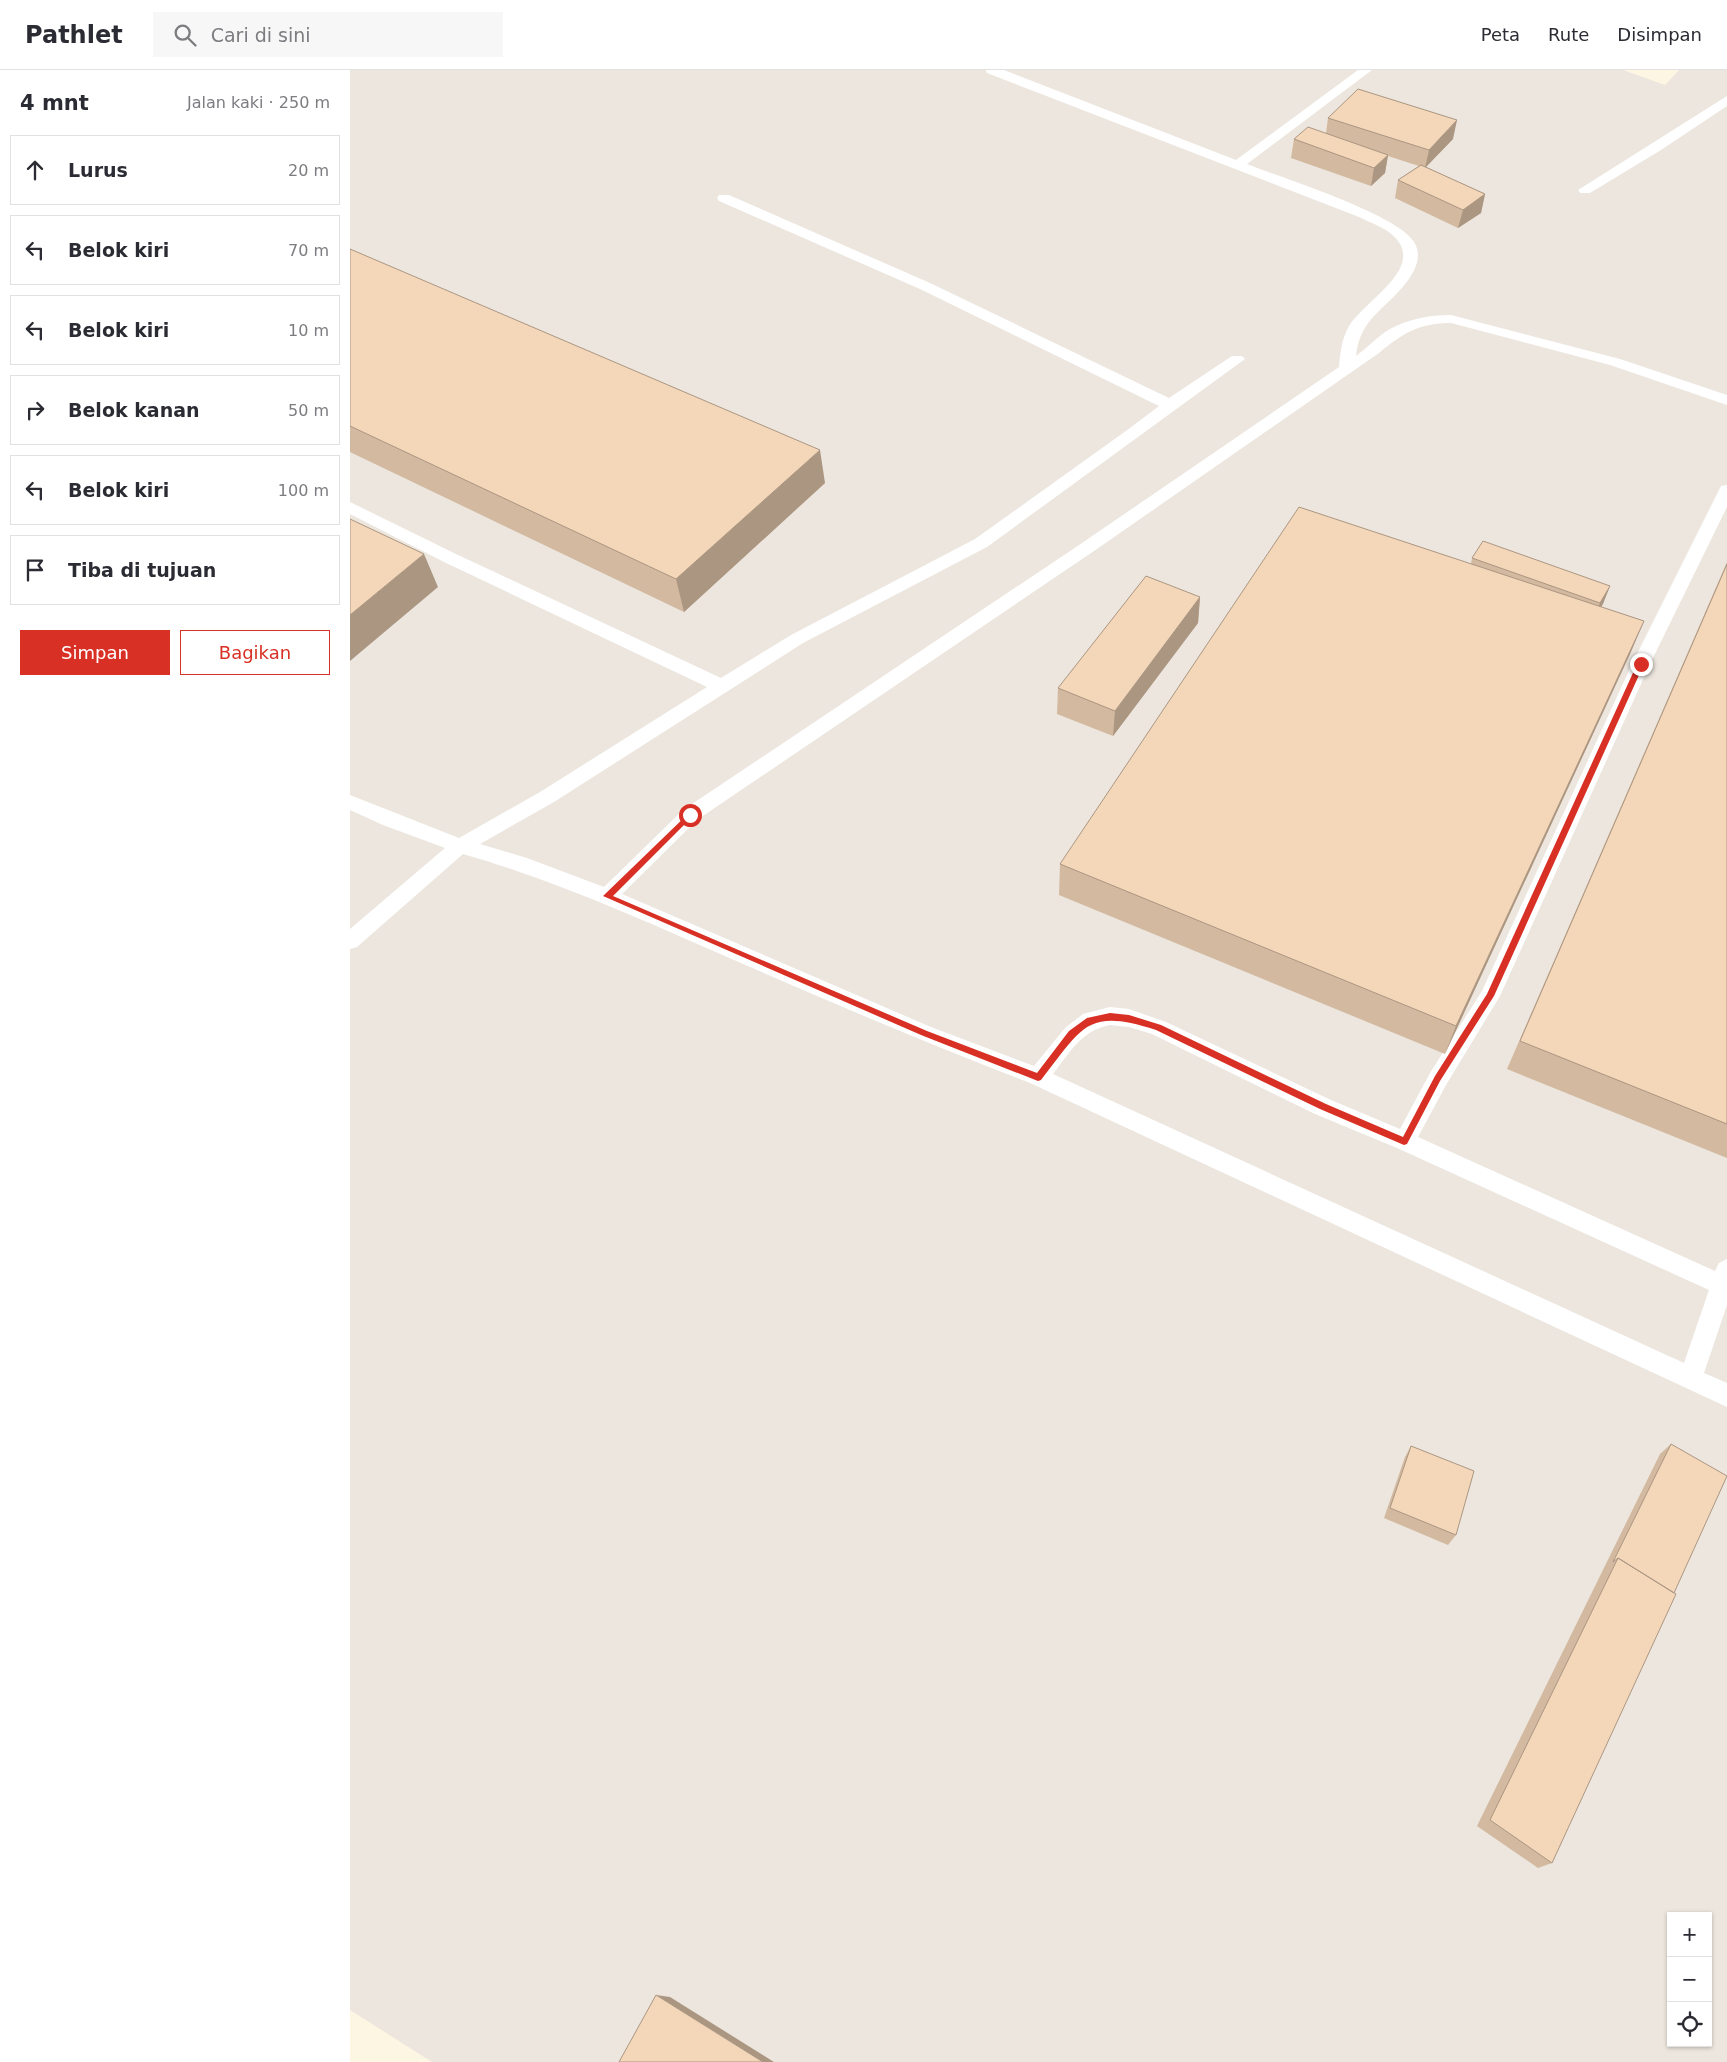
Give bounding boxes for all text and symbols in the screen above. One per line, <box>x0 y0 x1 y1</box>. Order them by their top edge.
search box <box>153 12 503 57</box>
text: Pathlet <box>25 21 123 49</box>
icon: search <box>171 21 199 49</box>
text: Cari di sini <box>211 24 311 46</box>
text: Peta <box>1481 24 1520 45</box>
text: Rute <box>1548 24 1589 45</box>
text: Disimpan <box>1617 24 1702 45</box>
text: 4 mnt <box>20 91 89 115</box>
text: Jalan kaki · 250 m <box>187 93 330 112</box>
icon: ahead <box>21 156 49 184</box>
text: Lurus <box>68 159 128 181</box>
text: 20 m <box>288 161 329 180</box>
icon: left <box>21 236 49 264</box>
text: Belok kiri <box>68 239 169 261</box>
text: 70 m <box>288 241 329 260</box>
icon: left <box>21 316 49 344</box>
text: Belok kiri <box>68 319 169 341</box>
text: 10 m <box>288 321 329 340</box>
icon: right <box>21 396 49 424</box>
text: Belok kanan <box>68 399 200 421</box>
text: 50 m <box>288 401 329 420</box>
icon: left <box>21 476 49 504</box>
text: Belok kiri <box>68 479 169 501</box>
text: 100 m <box>278 481 329 500</box>
icon: arrive <box>21 556 49 584</box>
text: Tiba di tujuan <box>68 559 216 581</box>
button: Simpan <box>20 630 170 675</box>
button: Bagikan <box>180 630 330 675</box>
route end <box>1630 653 1653 676</box>
route start <box>679 804 702 827</box>
map controls <box>1667 1912 1712 2047</box>
button: + <box>1667 1912 1712 1957</box>
button: − <box>1667 1957 1712 2002</box>
button: locate <box>1667 2002 1712 2047</box>

